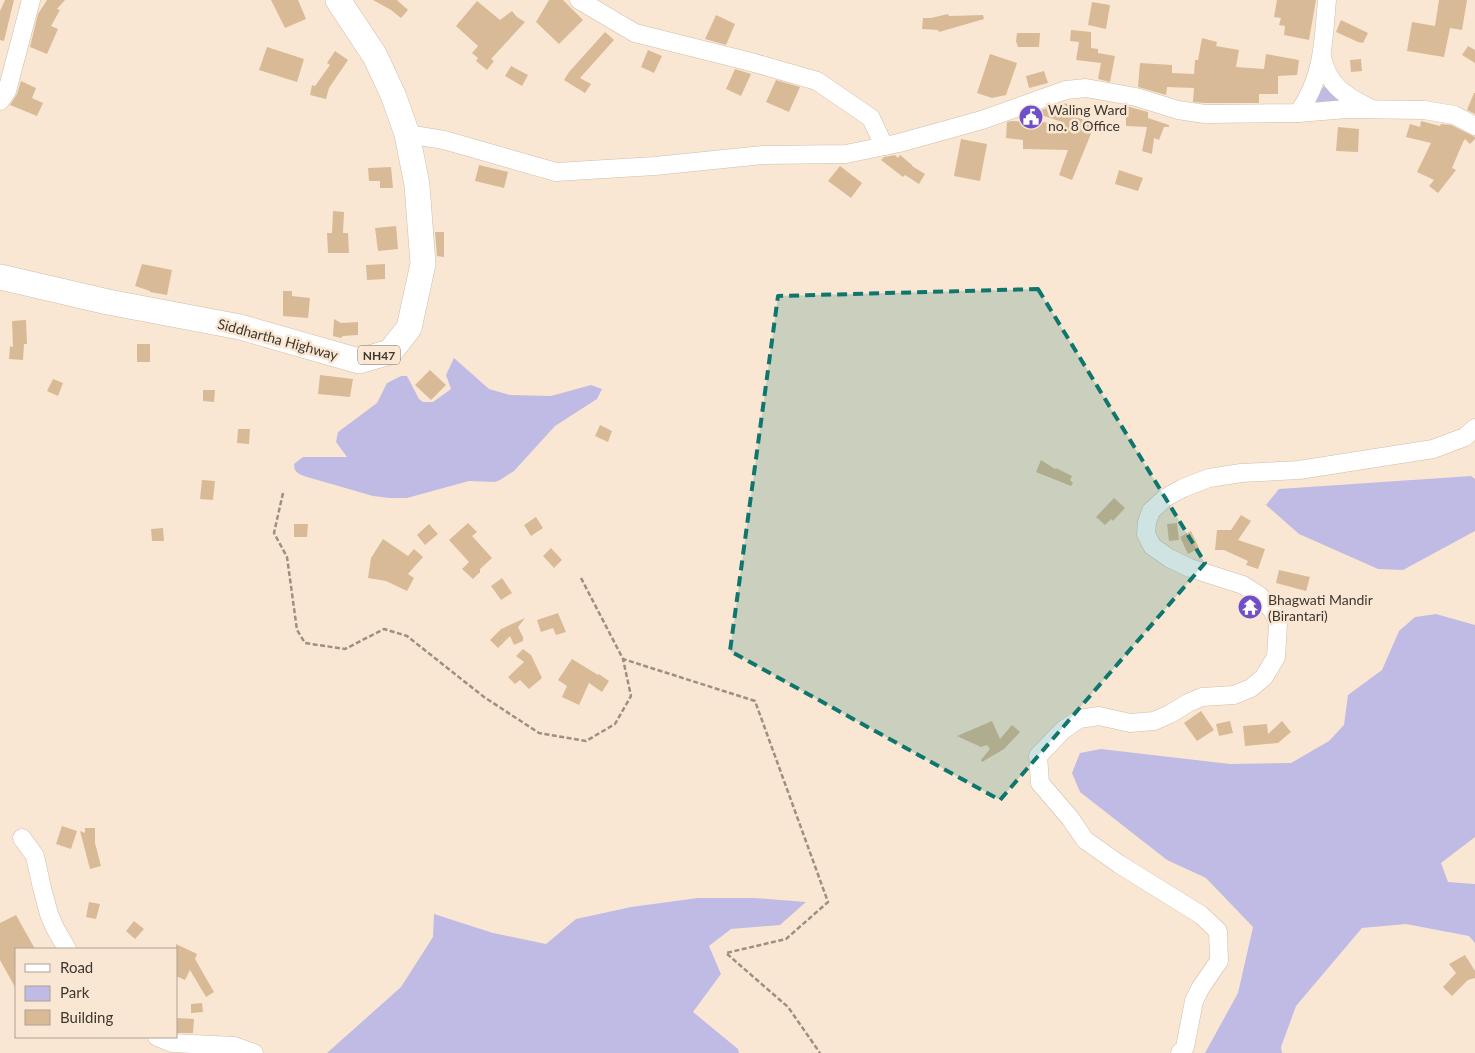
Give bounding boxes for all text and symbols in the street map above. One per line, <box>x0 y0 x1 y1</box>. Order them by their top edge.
place label: Waling Ward no. 8 Office <box>1048 101 1127 134</box>
public building icon: Waling Ward no. 8 Office <box>1018 104 1044 130</box>
street label: Siddhartha Highway <box>216 315 341 363</box>
road number: NH47 <box>358 346 400 364</box>
place label: Bhagwati Mandir (Birantari) <box>1268 591 1373 624</box>
temple icon: Bhagwati Mandir (Birantari) <box>1237 594 1263 620</box>
legend <box>15 948 178 1038</box>
text: Road <box>60 958 93 976</box>
text: Park <box>60 983 90 1001</box>
text: Building <box>60 1008 113 1026</box>

